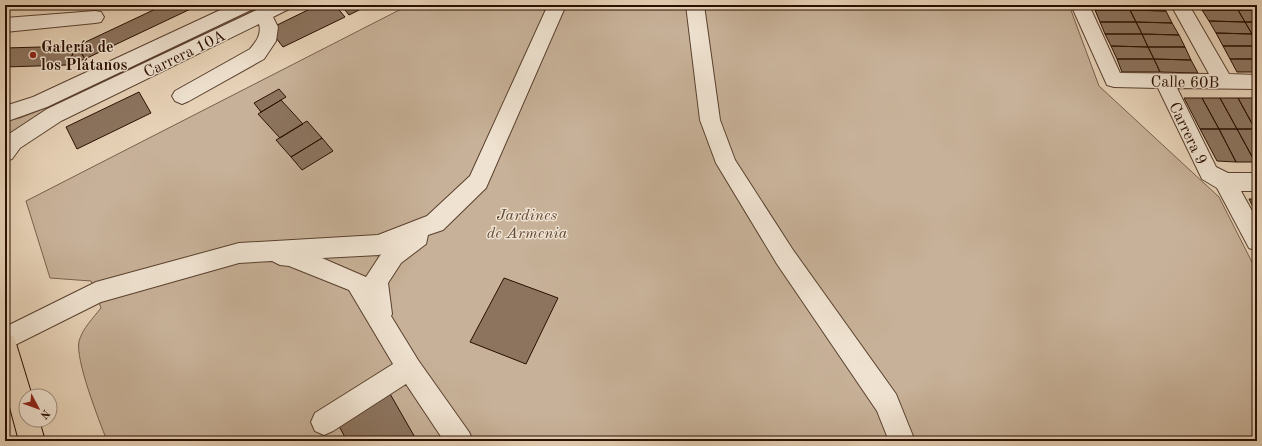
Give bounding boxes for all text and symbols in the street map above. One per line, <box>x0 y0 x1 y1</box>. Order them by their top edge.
street label: Carrera 10A <box>141 28 228 81</box>
place label: Galería de los Plátanos <box>41 40 128 74</box>
marker: Galería de los Plátanos <box>28 50 38 60</box>
street label: Calle 60B <box>1150 74 1219 92</box>
street label: Carrera 9 <box>1165 100 1209 168</box>
park label: Jardines de Armenia <box>487 208 568 242</box>
north arrow <box>18 388 58 428</box>
text: N <box>37 407 51 421</box>

